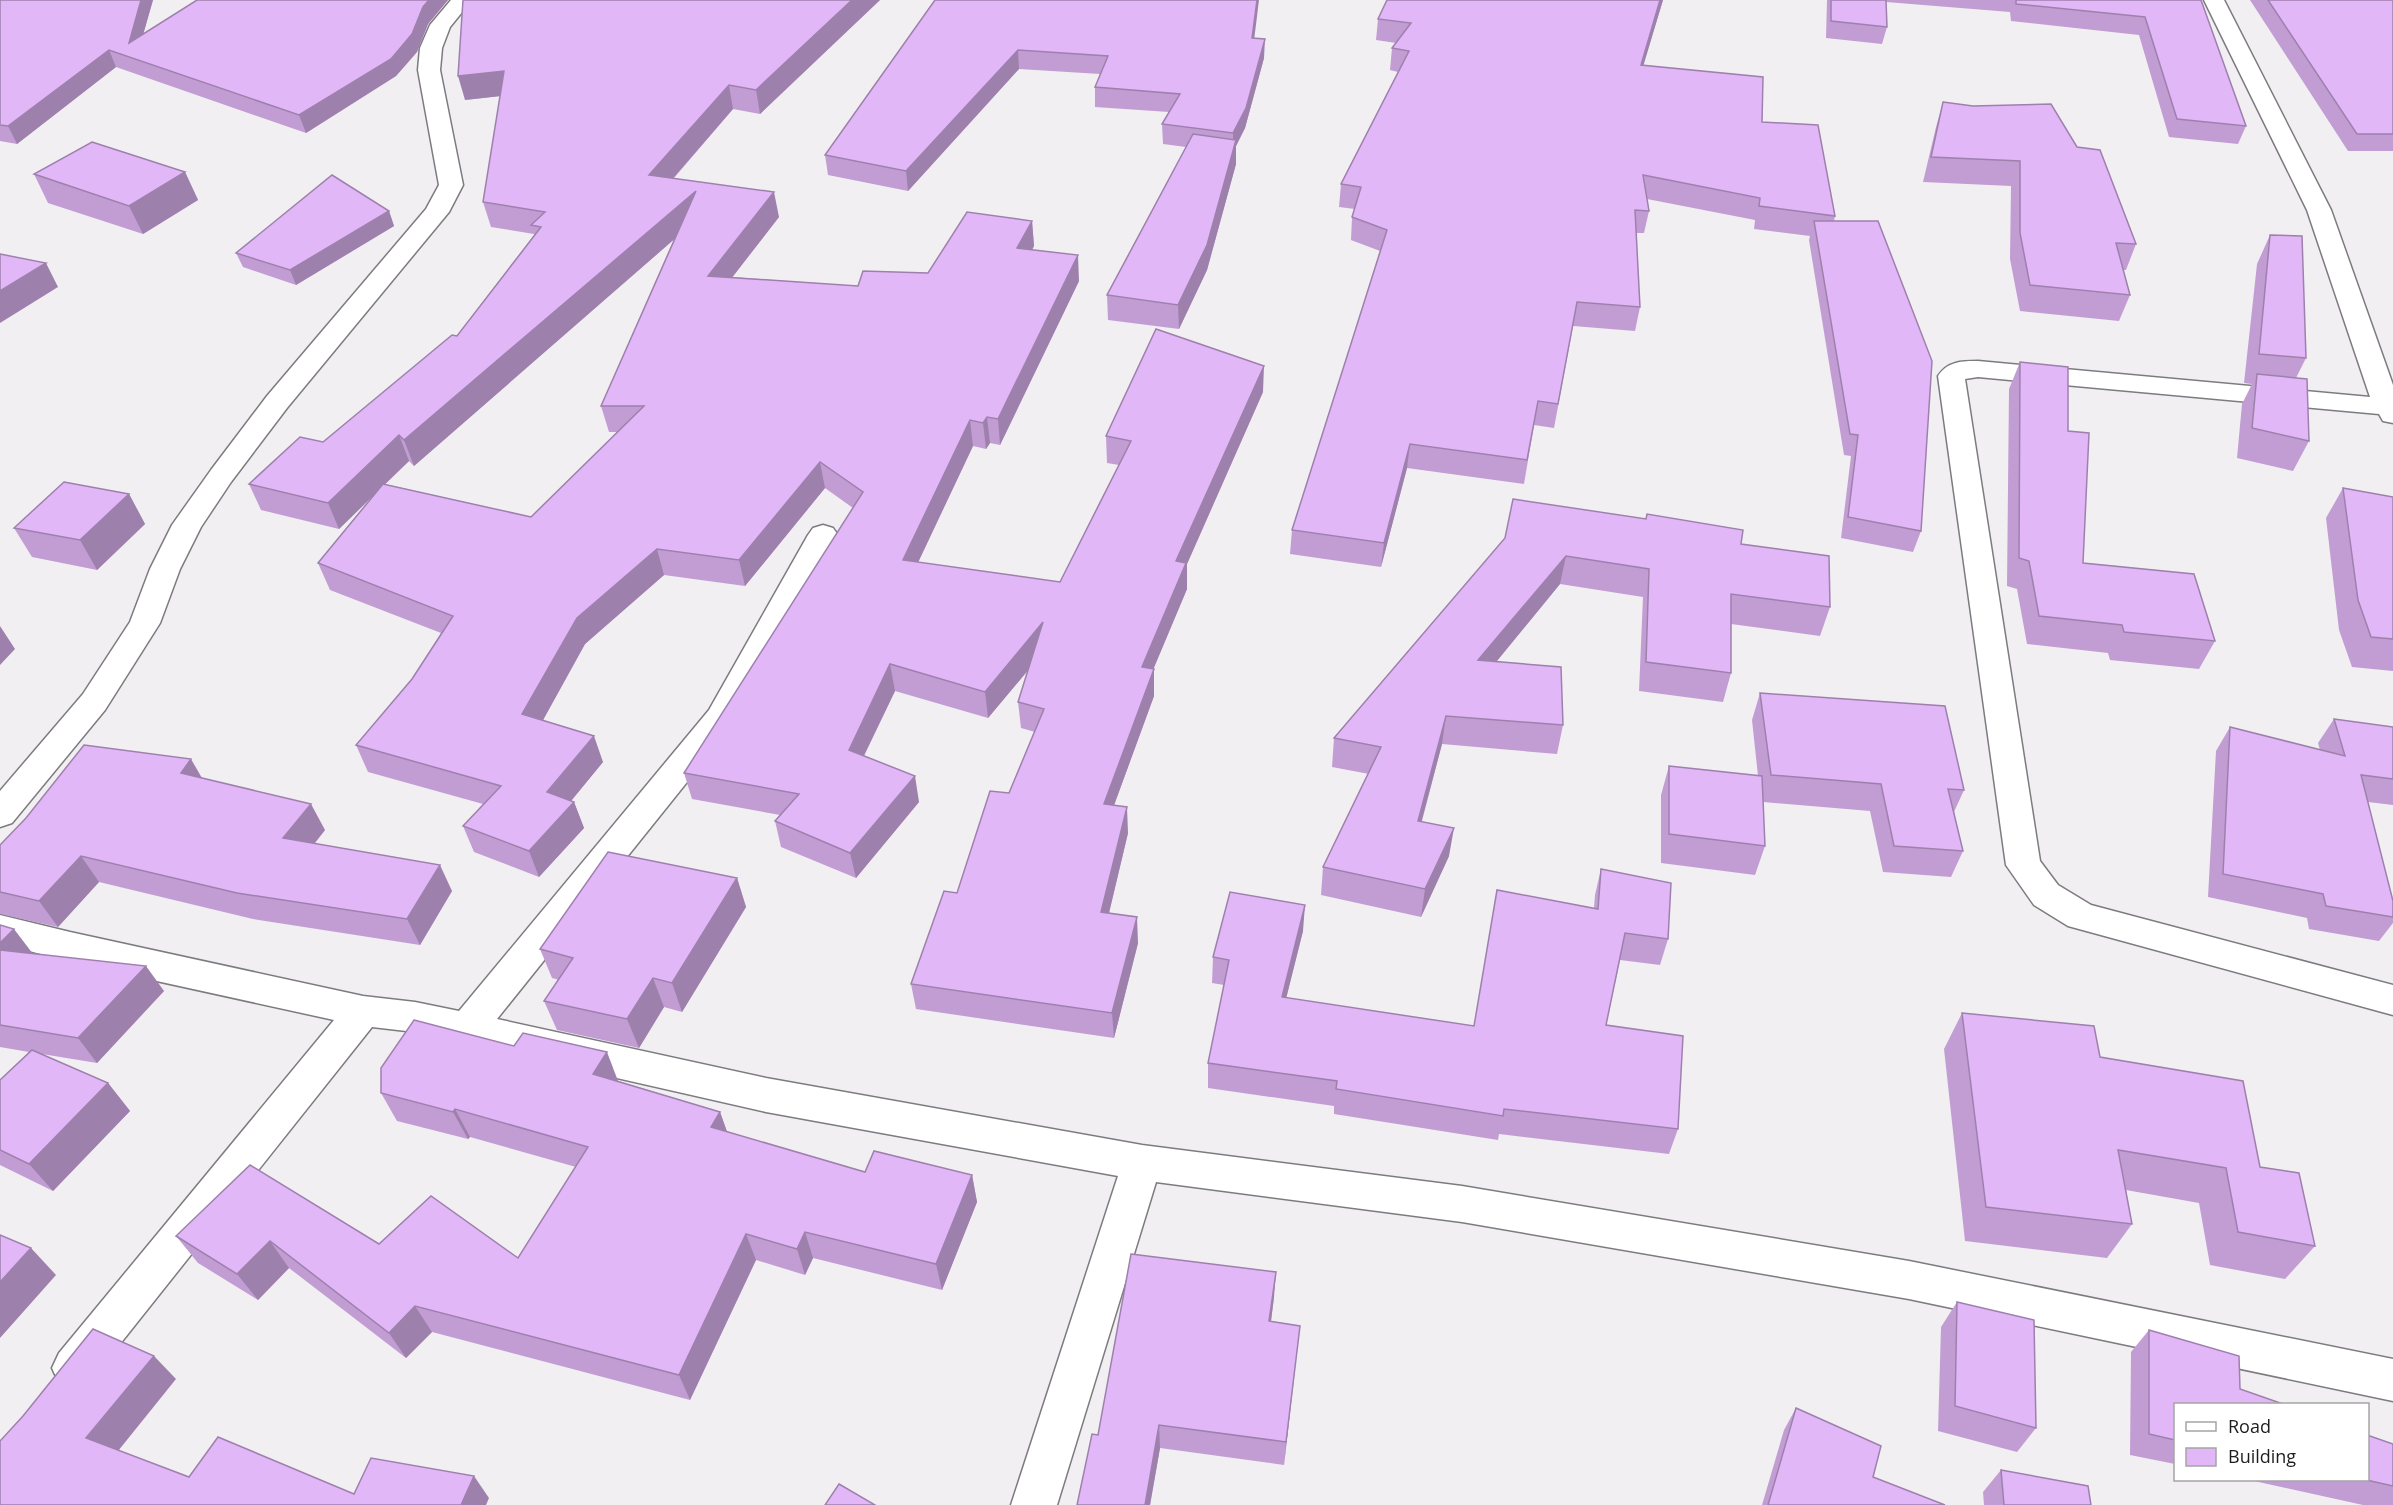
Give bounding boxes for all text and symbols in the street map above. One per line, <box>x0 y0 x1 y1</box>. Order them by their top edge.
legend <box>2174 1403 2369 1481</box>
text: Road <box>2228 1414 2271 1438</box>
text: Building <box>2228 1444 2296 1468</box>

